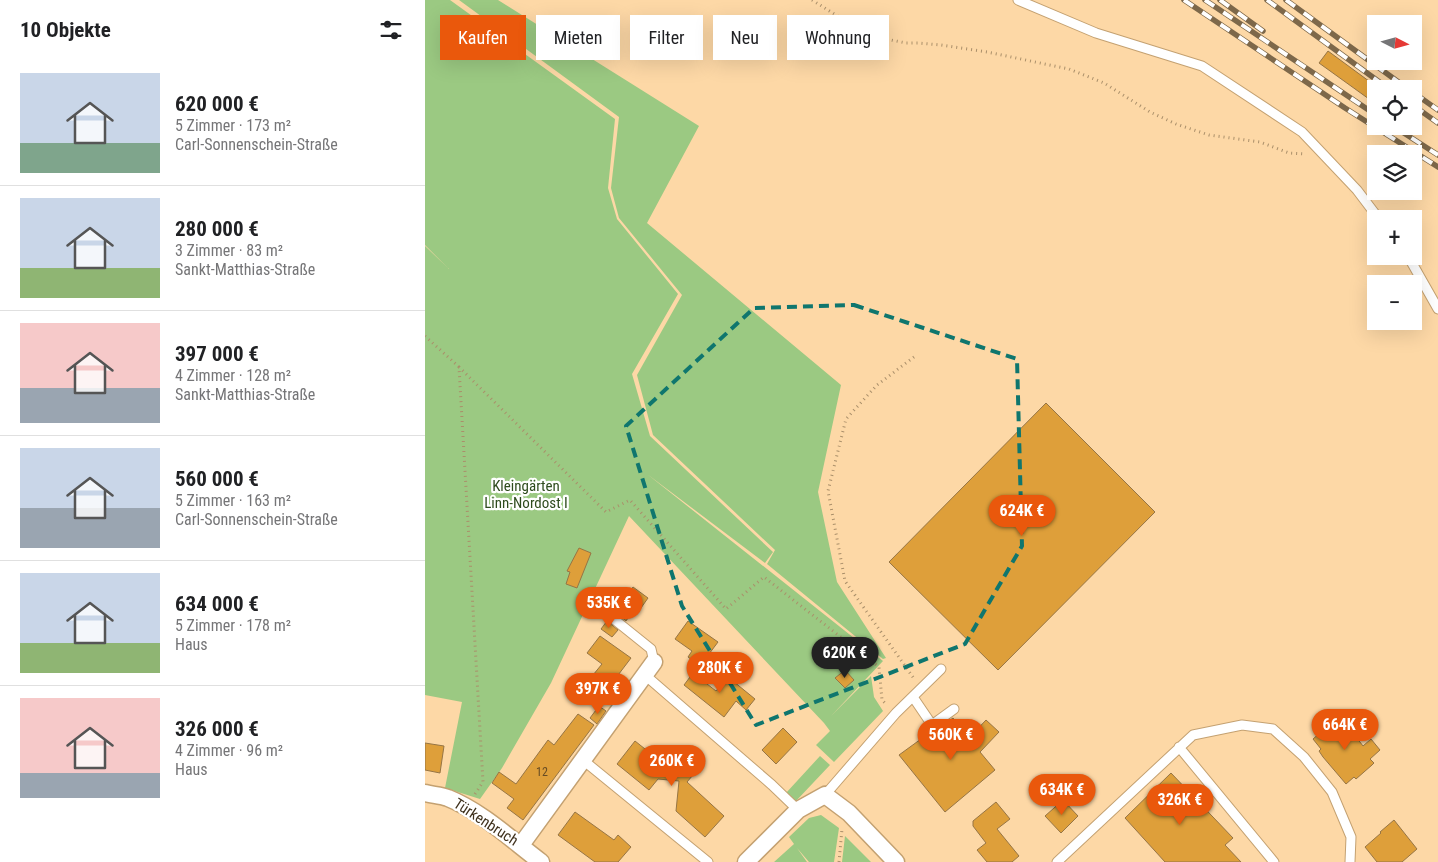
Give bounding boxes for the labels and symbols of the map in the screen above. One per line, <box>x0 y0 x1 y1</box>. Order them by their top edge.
north arrow <box>1367 15 1423 70</box>
park label: Kleingärten Linn-Nordost I <box>484 477 568 512</box>
pin: 624K € <box>981 494 1063 537</box>
pin: 535K € <box>568 586 650 629</box>
pin: 620K € <box>804 636 886 679</box>
pin: 280K € <box>679 652 761 694</box>
pin: 397K € <box>557 672 639 715</box>
pin: 664K € <box>1304 708 1386 751</box>
pin: 560K € <box>910 718 992 761</box>
pin: 260K € <box>631 744 713 787</box>
house number: 12 <box>536 765 548 779</box>
pin: 634K € <box>1021 774 1103 816</box>
pin: 326K € <box>1139 784 1221 826</box>
street label: Türkenbruch <box>450 795 522 849</box>

